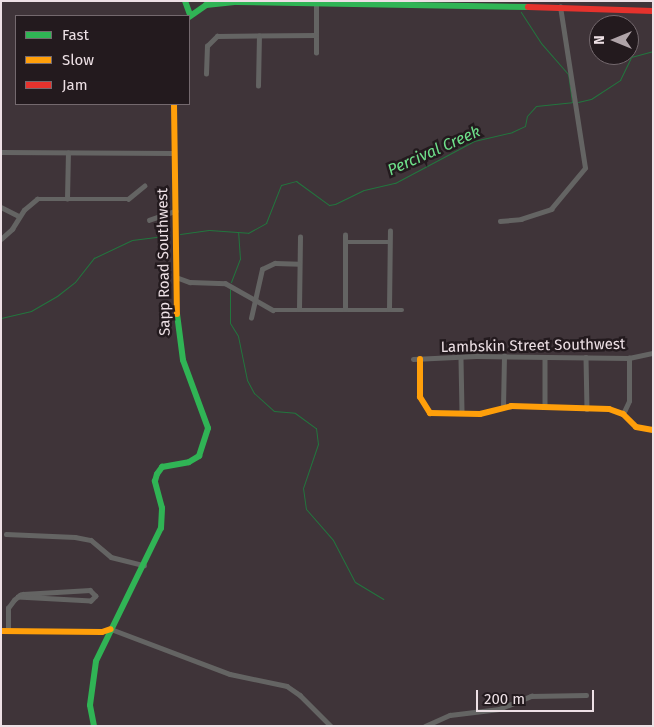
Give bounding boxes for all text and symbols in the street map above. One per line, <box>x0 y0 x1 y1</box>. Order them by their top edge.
legend <box>15 15 190 105</box>
north arrow <box>589 15 639 65</box>
text: Fast <box>62 26 89 44</box>
text: N <box>591 35 608 45</box>
text: Slow <box>62 51 94 69</box>
text: Jam <box>62 76 88 94</box>
water label: Percival Creek <box>385 122 483 180</box>
street label: Sapp Road Southwest <box>154 188 174 336</box>
street label: Lambskin Street Southwest <box>440 335 626 357</box>
scale bar <box>479 680 596 712</box>
text: 200 m <box>484 690 525 708</box>

